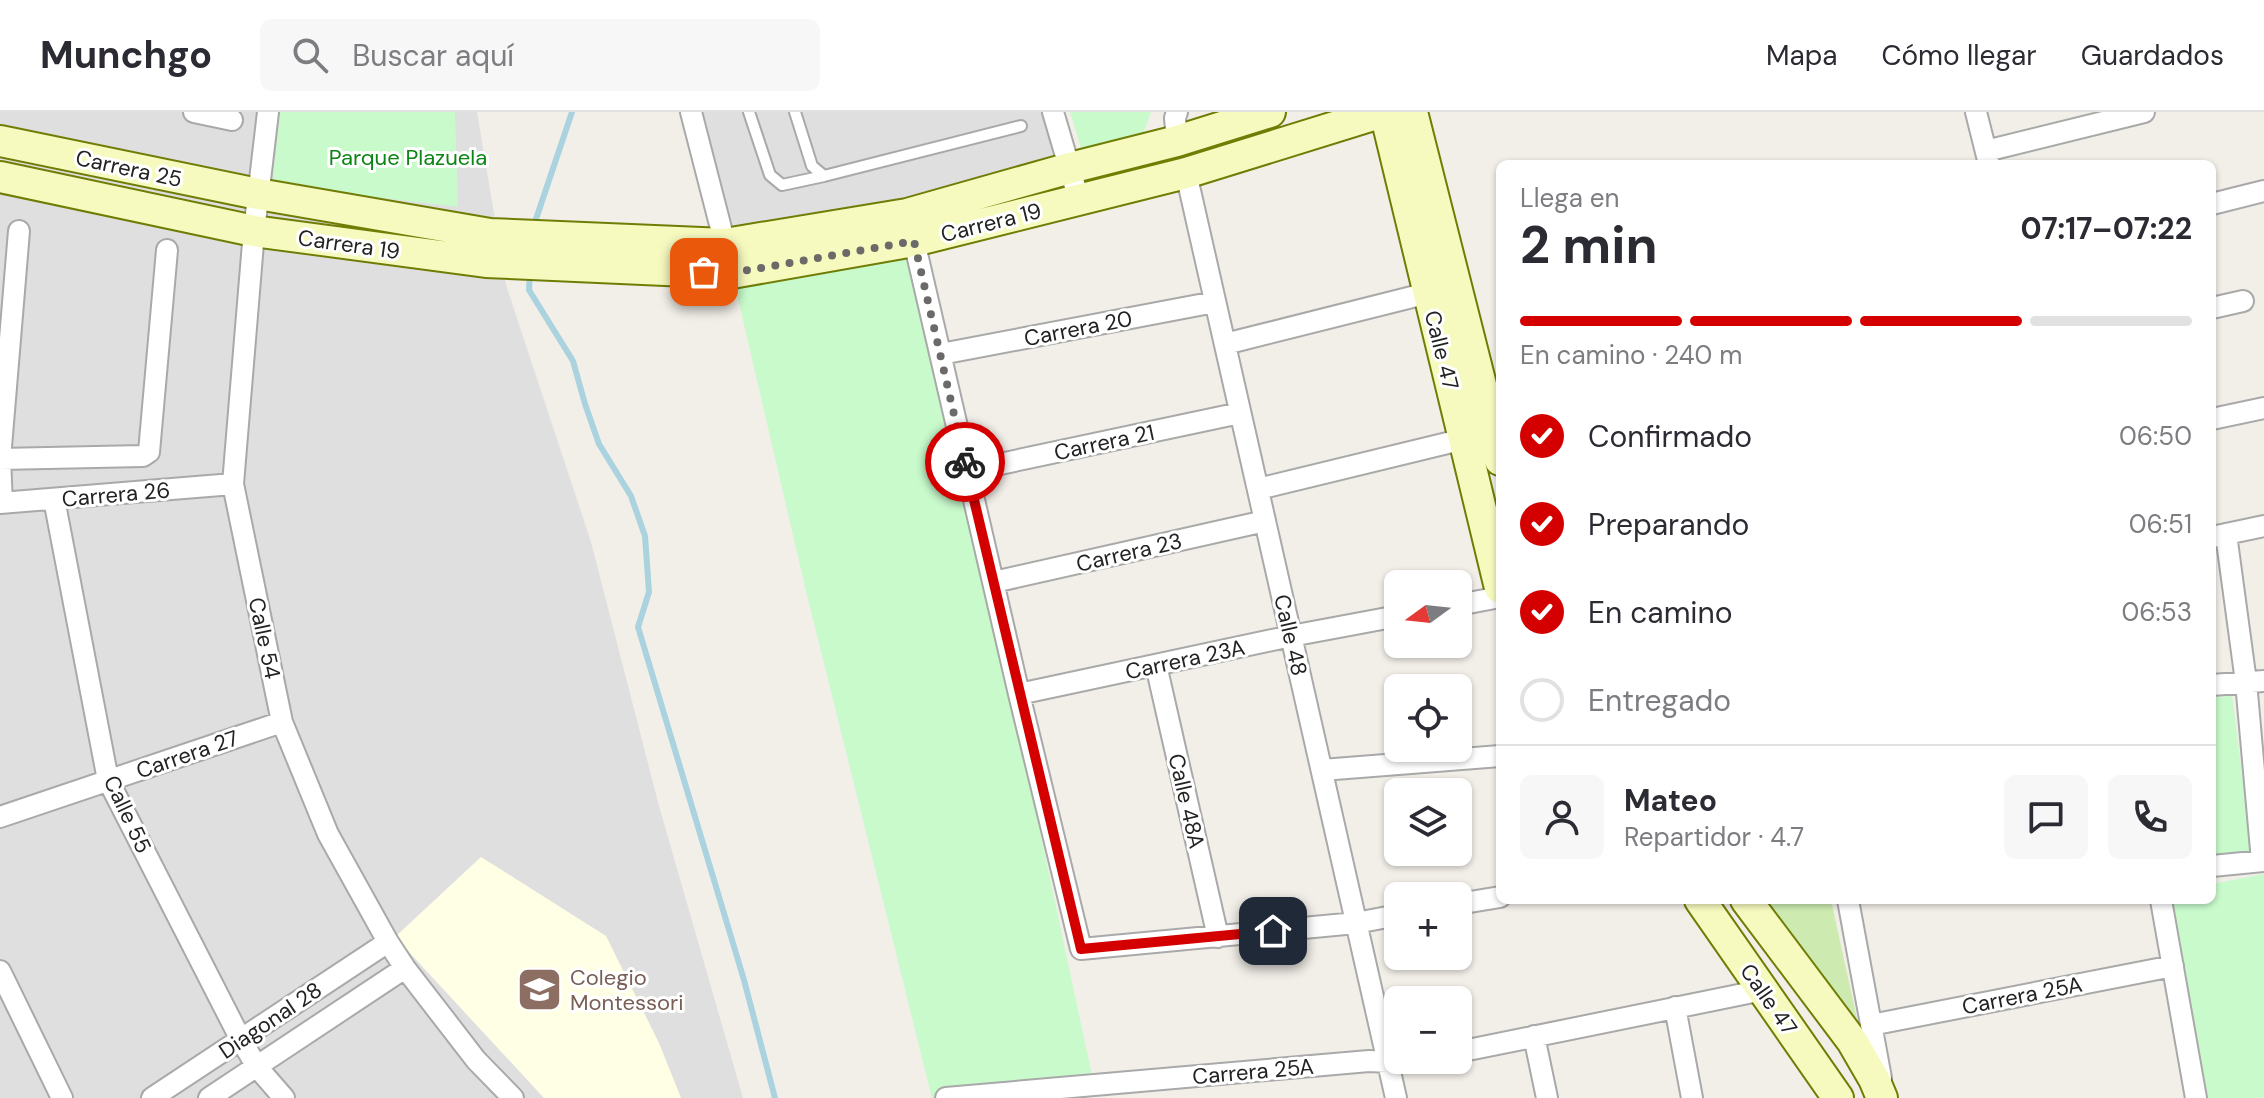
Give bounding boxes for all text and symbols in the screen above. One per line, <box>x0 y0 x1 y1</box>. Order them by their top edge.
search box <box>260 19 820 91</box>
text: Munchgo <box>40 30 212 80</box>
icon: search <box>288 33 332 77</box>
text: Buscar aquí <box>352 36 514 75</box>
text: Mapa <box>1766 37 1837 74</box>
text: Cómo llegar <box>1881 37 2037 74</box>
text: Guardados <box>2081 37 2224 74</box>
street label: Carrera 25 <box>73 143 185 194</box>
park label: Parque Plazuela <box>329 143 487 172</box>
text: Llega en <box>1520 181 1619 215</box>
street label: Carrera 19 <box>938 196 1044 249</box>
text: 07:17–07:22 <box>2021 209 2192 248</box>
text: 2 min <box>1520 211 1658 279</box>
street label: Carrera 19 <box>296 223 402 266</box>
pin <box>670 238 738 306</box>
icon: bag <box>682 250 726 294</box>
street label: Carrera 20 <box>1022 304 1135 353</box>
street label: Calle 47 <box>1418 307 1465 393</box>
text: En camino · 240 m <box>1520 338 1742 372</box>
icon: check <box>1520 414 1564 458</box>
text: Confirmado <box>1588 417 1752 456</box>
street label: Carrera 21 <box>1051 418 1157 467</box>
text: 06:50 <box>2119 419 2192 453</box>
courier <box>925 422 1005 502</box>
icon: bike <box>943 440 987 484</box>
street label: Carrera 26 <box>61 475 171 514</box>
icon: check <box>1520 502 1564 546</box>
text: Preparando <box>1588 505 1749 544</box>
text: 06:51 <box>2129 507 2192 541</box>
street label: Carrera 23 <box>1073 526 1185 579</box>
north arrow <box>1384 570 1472 658</box>
map controls <box>1384 570 1472 1074</box>
icon: check <box>1520 590 1564 634</box>
street label: Calle 48 <box>1267 592 1314 679</box>
text: En camino <box>1588 593 1733 632</box>
street label: Calle 54 <box>242 595 287 682</box>
text: 06:53 <box>2121 595 2192 629</box>
street label: Carrera 23A <box>1123 633 1248 686</box>
button: locate <box>1384 674 1472 762</box>
text: Entregado <box>1588 681 1731 720</box>
street label: Carrera 27 <box>132 723 242 785</box>
street label: Calle 48A <box>1162 751 1212 851</box>
street label: Calle 55 <box>97 771 158 858</box>
button: person <box>1520 775 1604 859</box>
button: chat <box>2004 775 2088 859</box>
button: phone <box>2108 775 2192 859</box>
button: layers <box>1384 778 1472 866</box>
text: Mateo <box>1624 781 1717 820</box>
text: Repartidor · 4.7 <box>1624 820 1804 854</box>
button: + <box>1384 882 1472 970</box>
pin <box>1239 897 1307 965</box>
icon: home <box>1251 909 1295 953</box>
street label: Calle 47 <box>1733 958 1804 1041</box>
place label: Colegio Montessori <box>570 963 684 1017</box>
school or university icon: Colegio Montessori <box>515 966 563 1014</box>
street label: Carrera 25A <box>1960 970 2085 1021</box>
street label: Diagonal 28 <box>213 975 327 1066</box>
button: − <box>1384 986 1472 1074</box>
street label: Carrera 25A <box>1191 1052 1315 1091</box>

